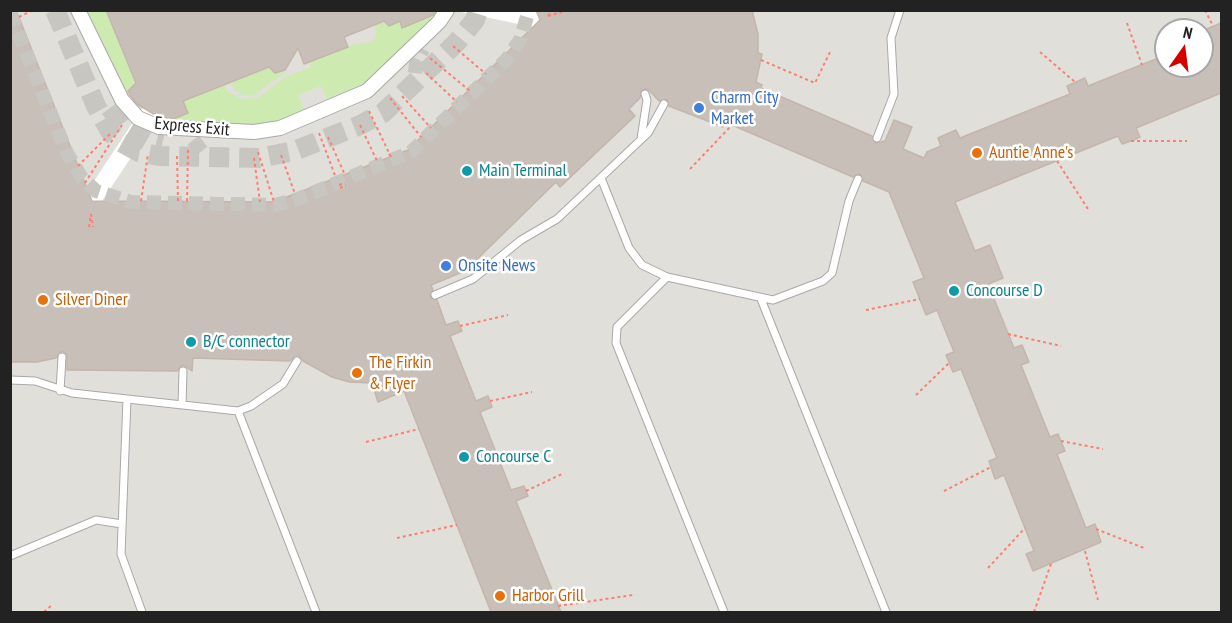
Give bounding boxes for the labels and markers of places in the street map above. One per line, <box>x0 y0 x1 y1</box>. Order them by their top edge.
place label: Charm City Market <box>711 87 779 130</box>
marker: Charm City Market <box>692 101 706 115</box>
place label: Auntie Anne's <box>989 142 1073 164</box>
marker: Auntie Anne's <box>970 146 984 160</box>
place label: Main Terminal <box>479 160 567 182</box>
marker: Main Terminal <box>460 164 474 178</box>
place label: Onsite News <box>458 255 536 277</box>
marker: Onsite News <box>439 259 453 273</box>
place label: Concourse D <box>966 280 1043 302</box>
marker: Concourse D <box>947 284 961 298</box>
place label: Silver Diner <box>55 289 128 311</box>
marker: Silver Diner <box>36 293 50 307</box>
place label: B/C connector <box>203 331 290 353</box>
marker: B/C connector <box>184 335 198 349</box>
place label: The Firkin & Flyer <box>369 352 431 394</box>
marker: The Firkin & Flyer <box>350 366 364 380</box>
place label: Concourse C <box>476 446 552 468</box>
marker: Concourse C <box>457 450 471 464</box>
place label: Harbor Grill <box>512 585 584 607</box>
marker: Harbor Grill <box>493 589 507 603</box>

